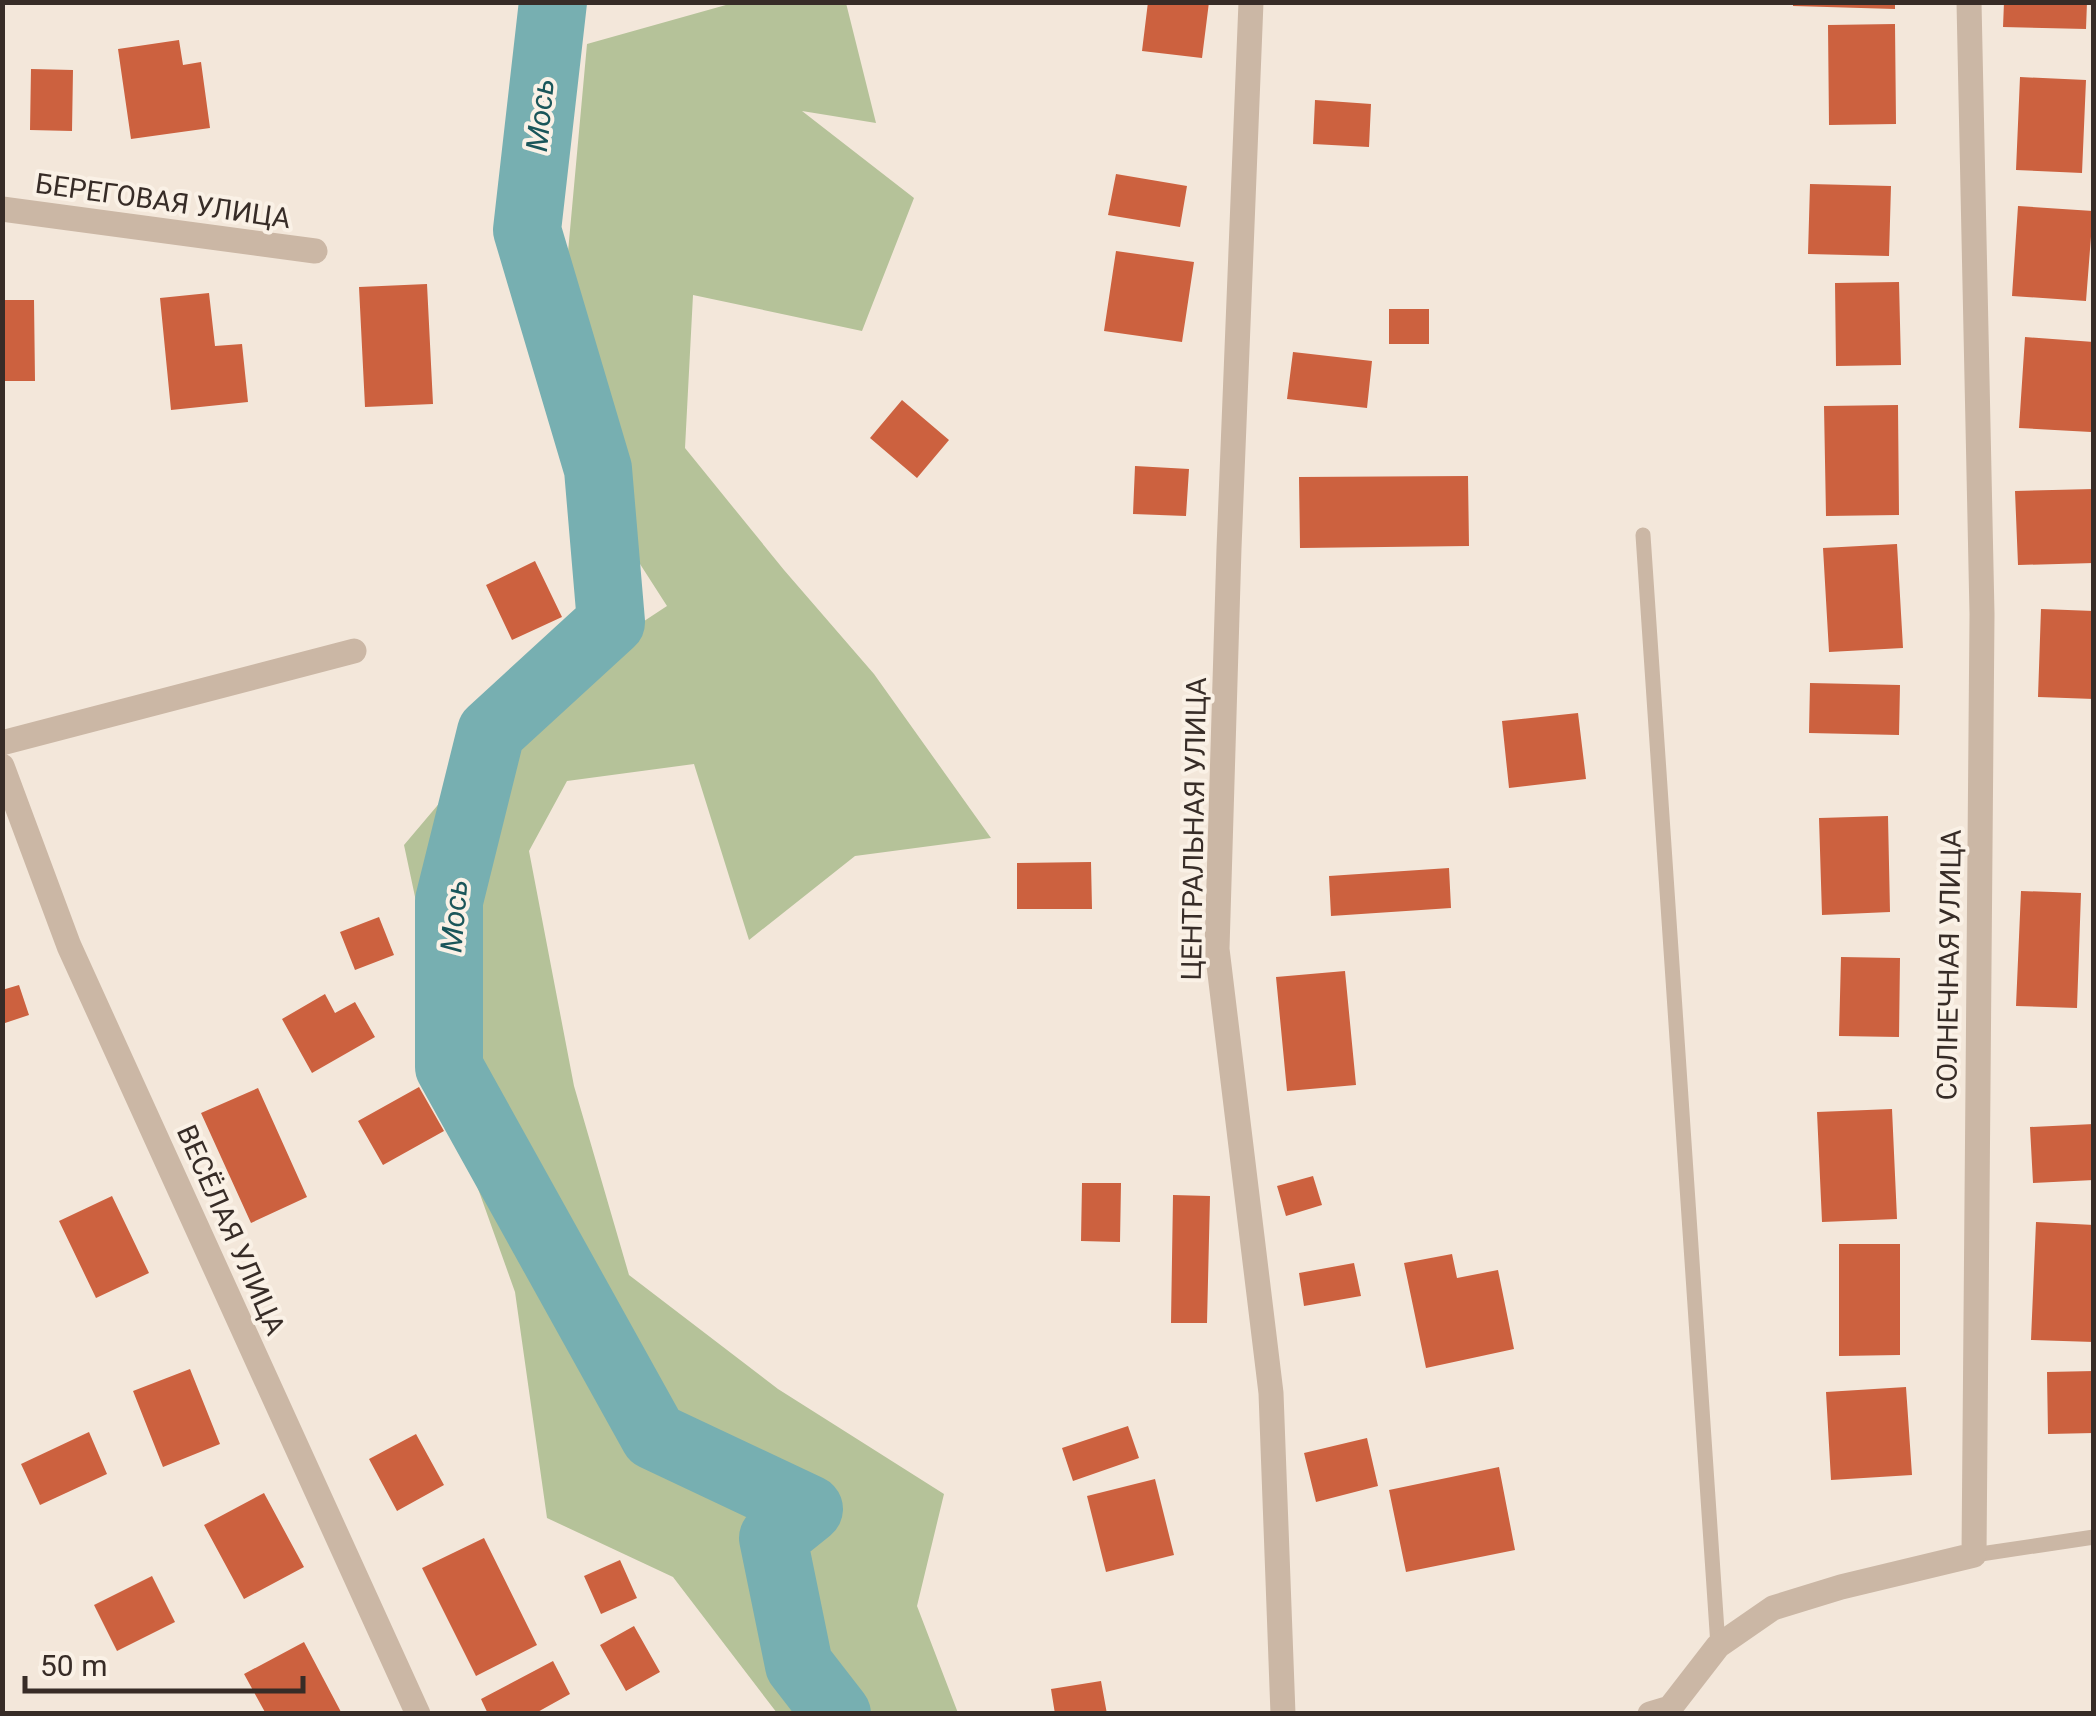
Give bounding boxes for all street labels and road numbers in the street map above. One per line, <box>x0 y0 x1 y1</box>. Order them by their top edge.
street label: БЕРЕГОВАЯ УЛИЦА <box>33 167 293 235</box>
street label: ЦЕНТРАЛЬНАЯ УЛИЦА <box>1175 677 1213 981</box>
street label: СОЛНЕЧНАЯ УЛИЦА <box>1930 829 1968 1101</box>
street label: ВЕСЁЛАЯ УЛИЦА <box>170 1120 292 1340</box>

